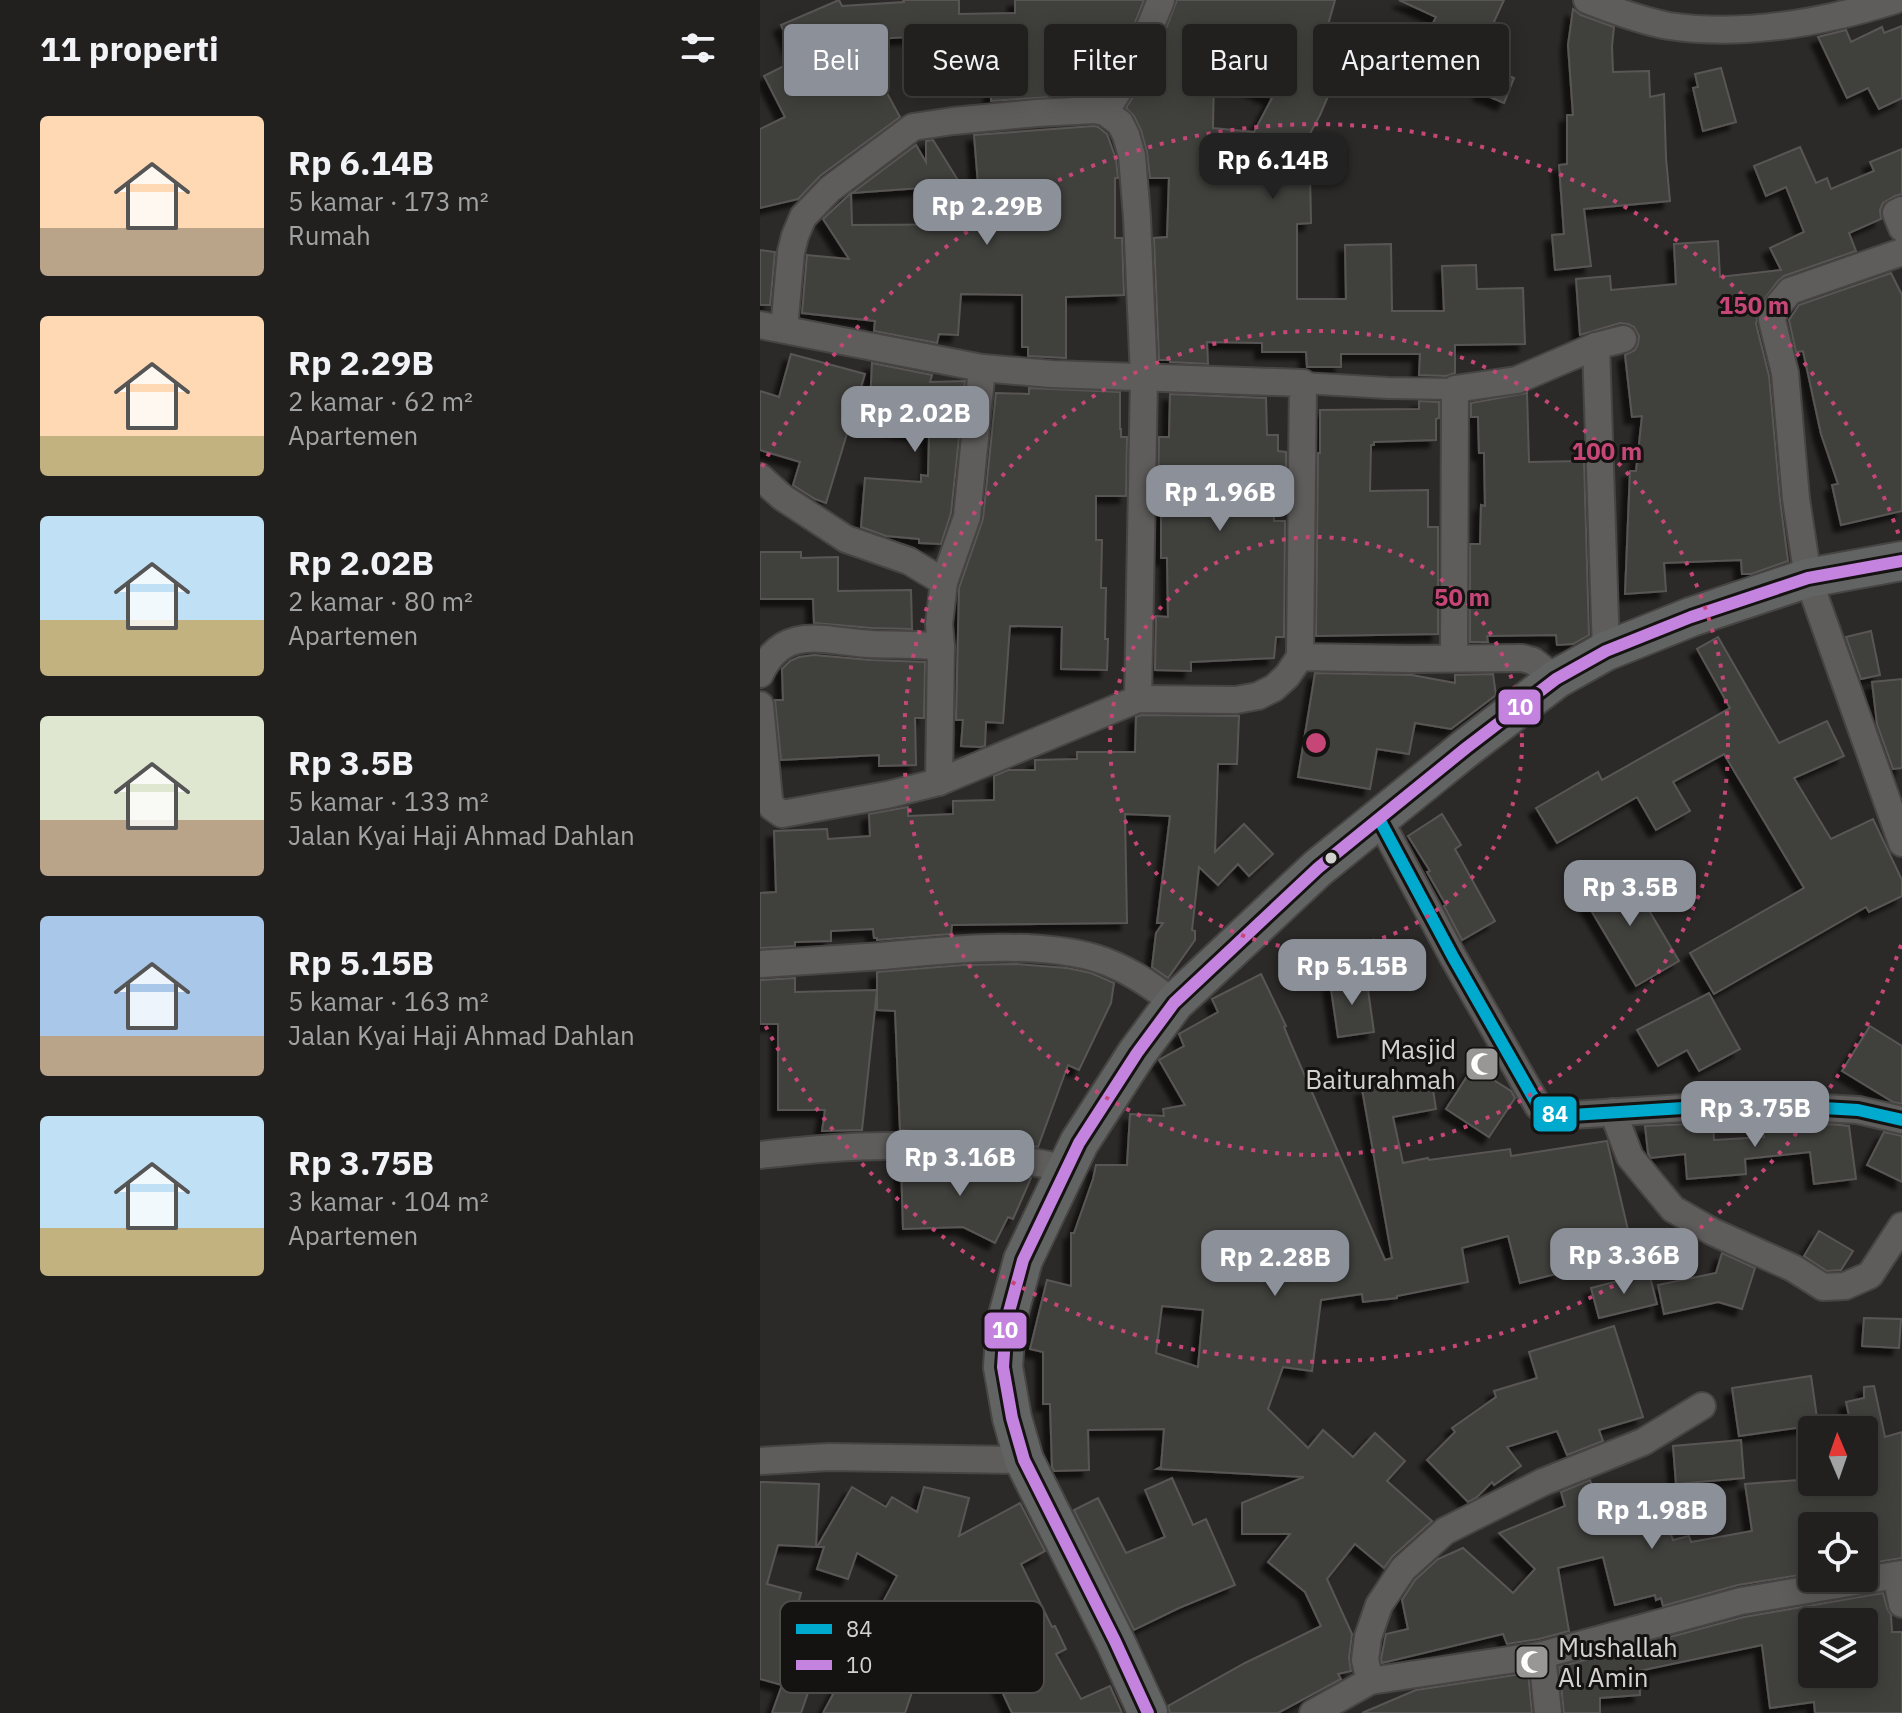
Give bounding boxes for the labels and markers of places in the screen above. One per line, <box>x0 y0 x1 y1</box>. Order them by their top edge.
pin: Rp 6.14B <box>1190 133 1356 201</box>
pin: Rp 2.29B <box>904 179 1070 247</box>
pin: Rp 2.02B <box>832 386 998 454</box>
pin: Rp 1.96B <box>1137 465 1303 533</box>
centre of rings <box>1302 729 1330 757</box>
unlabelled marker <box>1323 850 1339 866</box>
pin: Rp 3.5B <box>1556 860 1704 928</box>
pin: Rp 5.15B <box>1269 939 1435 1007</box>
place label: Masjid Baiturahmah <box>1305 1032 1456 1096</box>
mosque icon: Masjid Baiturahmah <box>1463 1045 1501 1083</box>
pin: Rp 3.75B <box>1672 1081 1838 1149</box>
pin: Rp 3.16B <box>877 1130 1043 1198</box>
pin: Rp 3.36B <box>1541 1228 1707 1296</box>
pin: Rp 2.28B <box>1192 1230 1358 1298</box>
pin: Rp 1.98B <box>1569 1483 1735 1551</box>
place label: Mushallah Al Amin <box>1558 1630 1678 1694</box>
mosque icon: Mushallah Al Amin <box>1513 1643 1551 1681</box>

